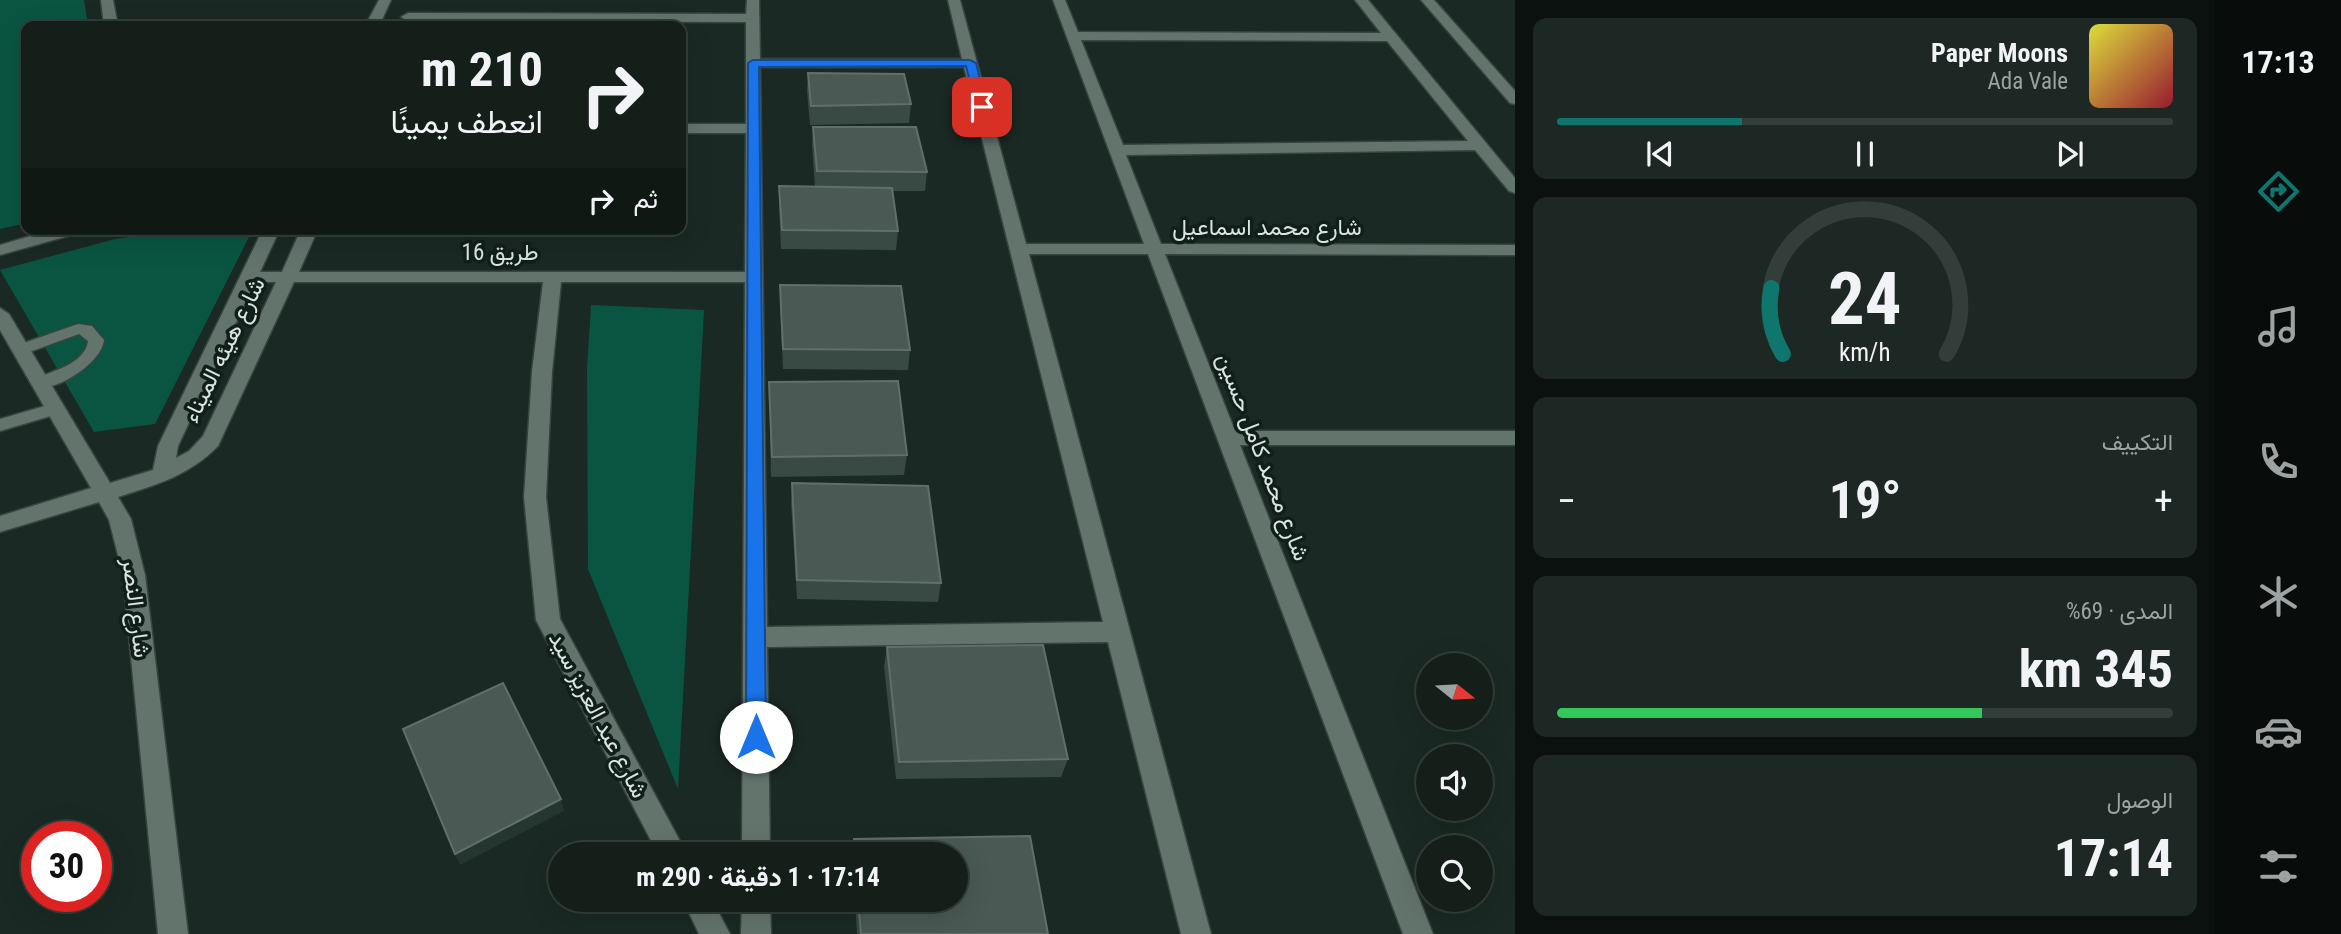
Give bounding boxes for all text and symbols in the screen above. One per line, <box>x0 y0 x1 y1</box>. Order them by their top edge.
text: Paper Moons <box>1931 38 2068 68</box>
text: 210 m <box>421 41 543 98</box>
text: 17:13 <box>2241 43 2315 81</box>
icon: right <box>567 49 658 140</box>
text: Ada Vale <box>1988 68 2068 95</box>
pin <box>952 77 1012 137</box>
icon: arrive <box>963 88 1001 126</box>
text: انعطف يمينًا <box>390 103 543 141</box>
icon: previous <box>1641 135 1679 173</box>
icon: pause <box>1846 135 1884 173</box>
icon: next <box>2051 135 2089 173</box>
icon: directions <box>2254 167 2303 216</box>
icon: right <box>582 182 620 220</box>
text: ثم <box>634 184 658 214</box>
street label: شارع محمد اسماعيل <box>1172 214 1362 243</box>
street label: طريق 16 <box>462 239 538 267</box>
text: 24 <box>1828 256 1902 342</box>
street label: شارع هيئه الميناء <box>177 273 273 428</box>
icon: music <box>2254 302 2303 351</box>
text: km/h <box>1839 338 1891 367</box>
street label: شارع محمد كامل حسين <box>1209 350 1315 565</box>
text: التكييف <box>2102 429 2173 456</box>
icon: phone <box>2254 437 2303 486</box>
text: 19° <box>1829 470 1901 531</box>
text: − <box>1557 479 1576 523</box>
text: + <box>2154 479 2173 523</box>
street label: شارع النصر <box>114 556 155 659</box>
icon: climate <box>2254 572 2303 621</box>
text: المدى · 69% <box>2066 598 2173 625</box>
street label: شارع عبد العزيز سيد <box>541 627 653 803</box>
text: 345 km <box>2019 639 2173 700</box>
north arrow <box>1416 653 1493 730</box>
map controls <box>1416 653 1493 912</box>
position arrow <box>719 700 793 774</box>
icon: car <box>2254 707 2303 756</box>
button: sound <box>1416 744 1493 821</box>
text: الوصول <box>2107 787 2173 814</box>
speed limit sign: 30 <box>21 821 112 912</box>
text: 17:14 <box>2054 828 2173 889</box>
button: search <box>1416 835 1493 912</box>
icon: filters <box>2254 842 2303 891</box>
text: 17:14 · 1 دقيقة · 290 m <box>636 862 880 892</box>

